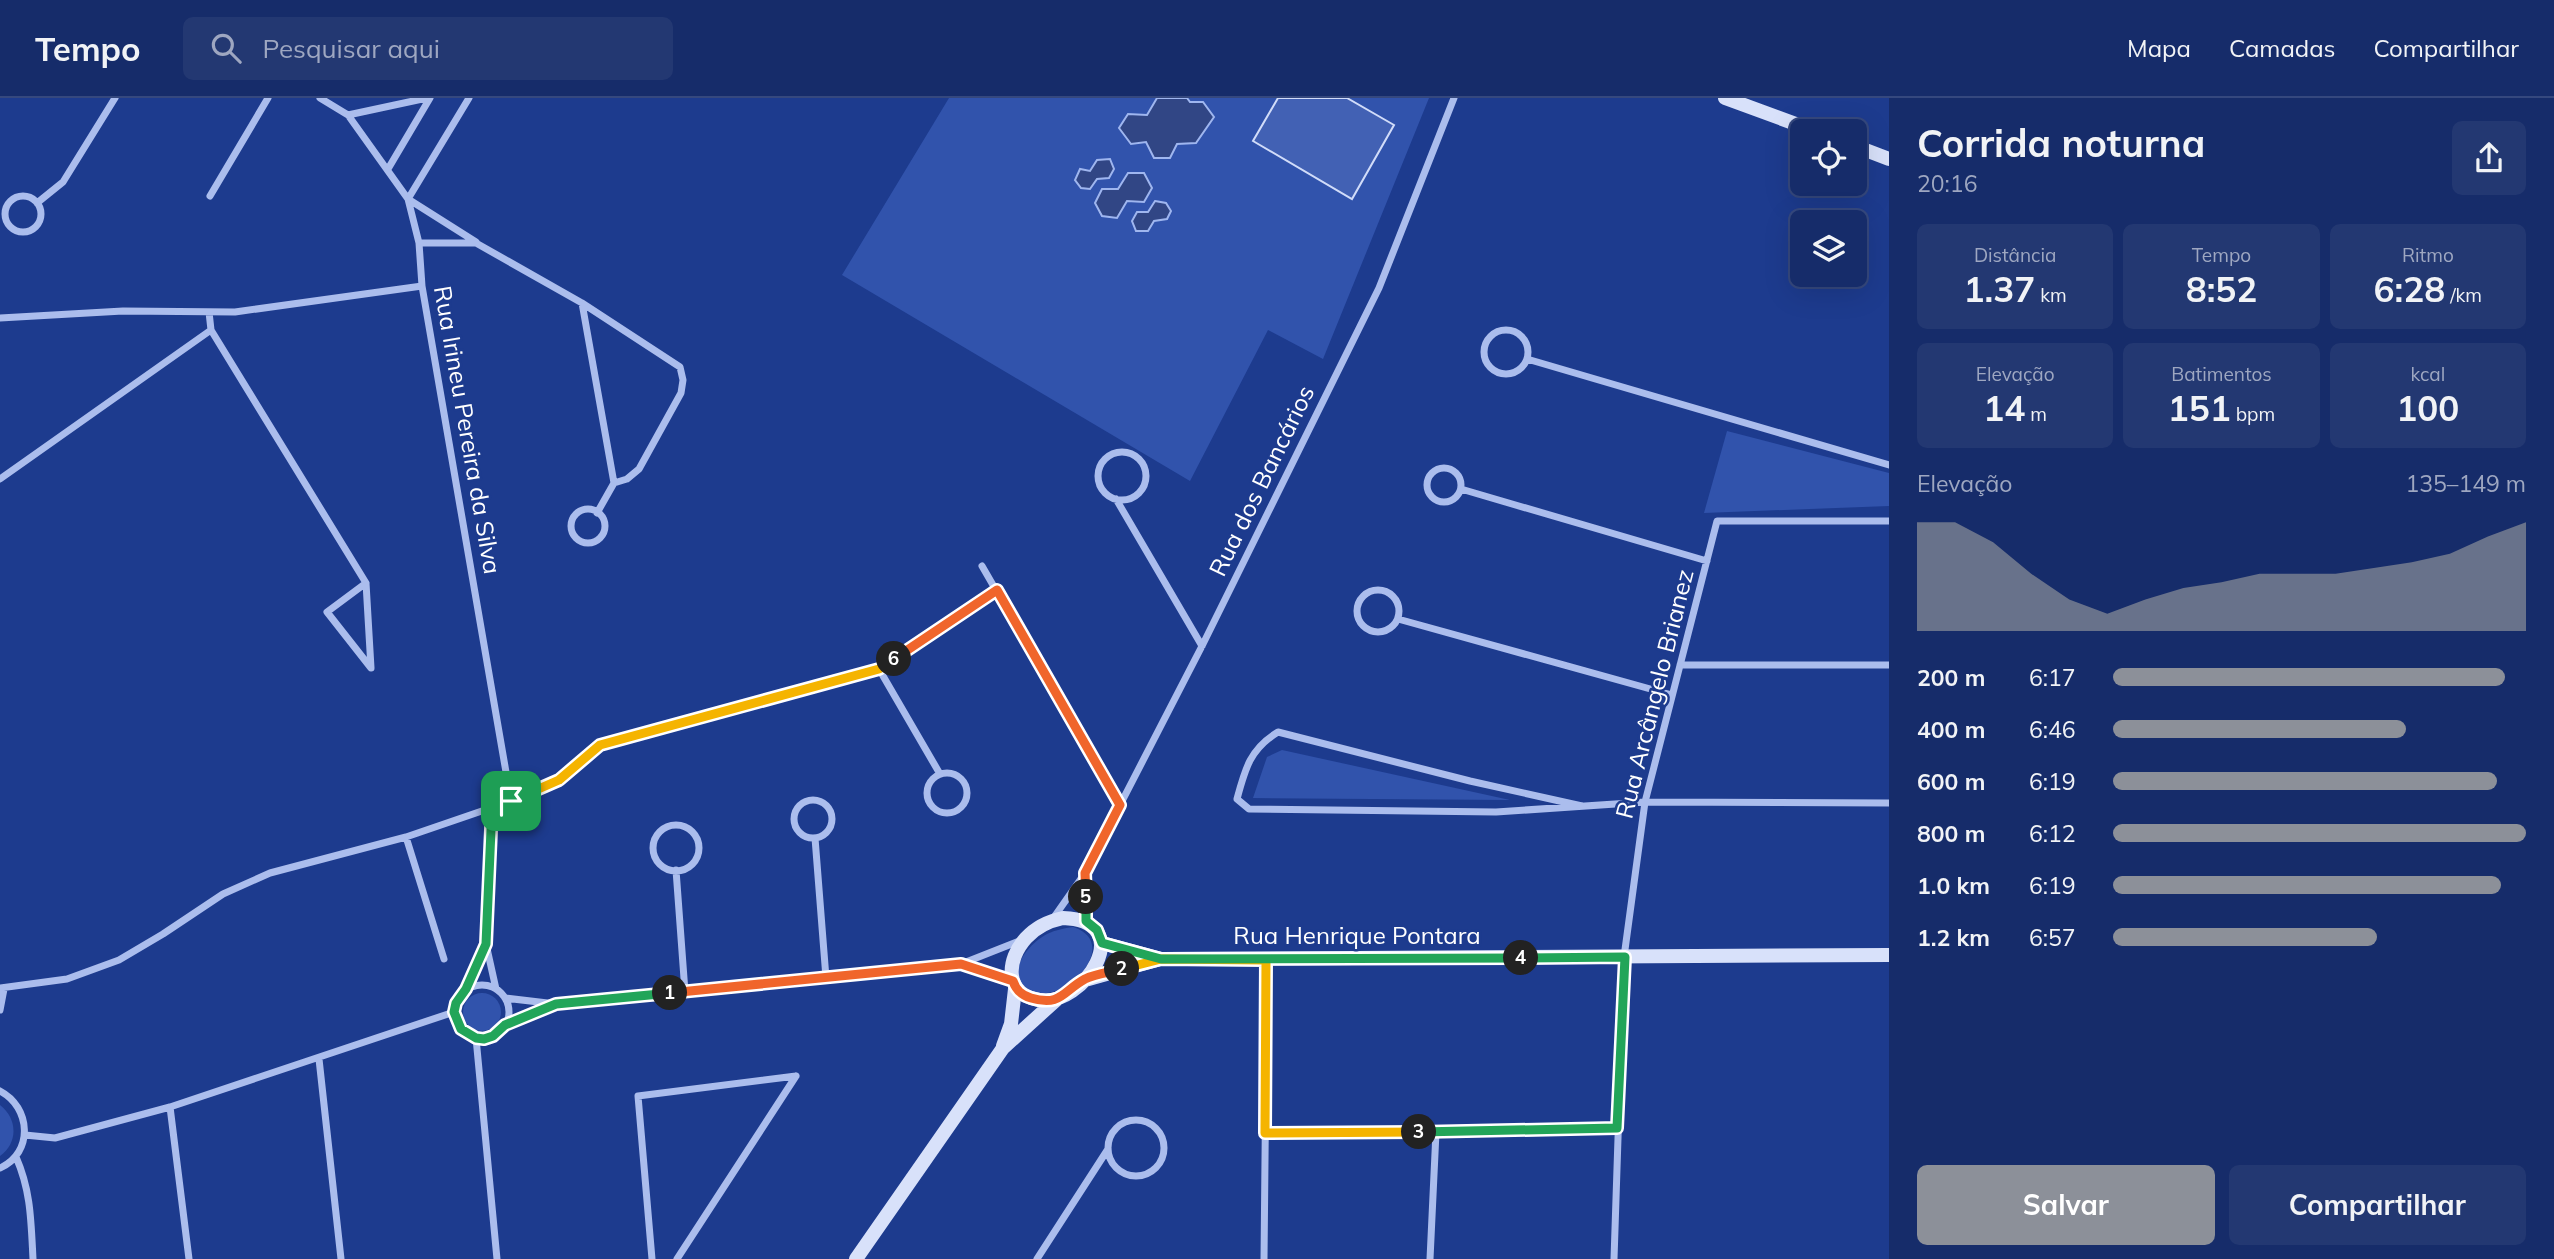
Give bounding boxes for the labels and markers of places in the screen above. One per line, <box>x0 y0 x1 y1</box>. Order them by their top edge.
pin: 6 <box>876 642 912 676</box>
pin <box>481 771 541 831</box>
pin: 5 <box>1068 880 1104 914</box>
pin: 4 <box>1504 940 1538 976</box>
pin: 2 <box>1104 952 1140 986</box>
pin: 1 <box>652 976 688 1010</box>
pin: 3 <box>1402 1114 1436 1150</box>

